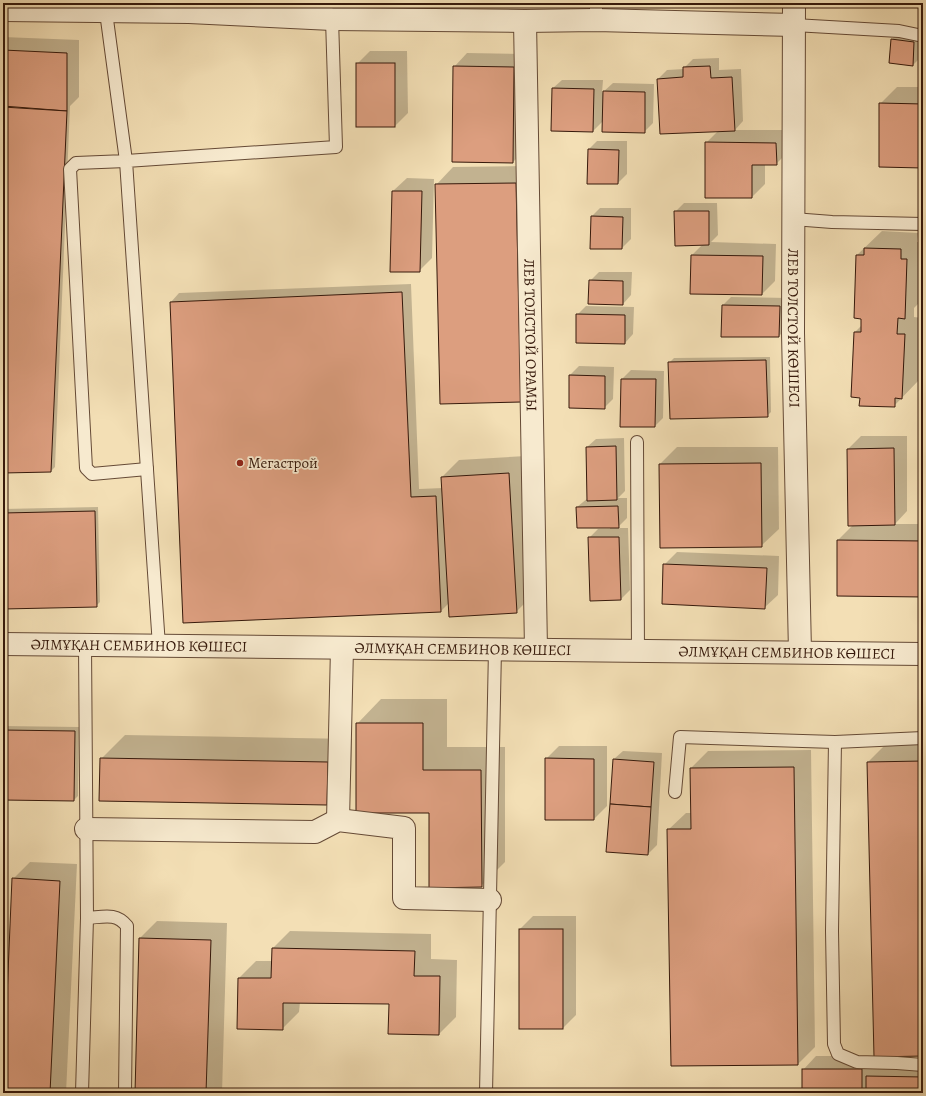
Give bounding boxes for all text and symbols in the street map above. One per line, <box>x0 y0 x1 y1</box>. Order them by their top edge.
street label: ЛЕВ ТОЛСТОЙ КӨШЕСІ <box>783 248 805 408</box>
street label: ЛЕВ ТОЛСТОЙ ОРАМЫ <box>519 258 542 412</box>
place label: Мегастрой <box>248 453 318 473</box>
marker: Мегастрой <box>235 458 245 468</box>
street label: ӘЛМҰҚАН СЕМБИНОВ КӨШЕСІ <box>31 634 247 657</box>
street label: ӘЛМҰҚАН СЕМБИНОВ КӨШЕСІ <box>355 638 571 660</box>
street label: ӘЛМҰҚАН СЕМБИНОВ КӨШЕСІ <box>679 641 895 664</box>

